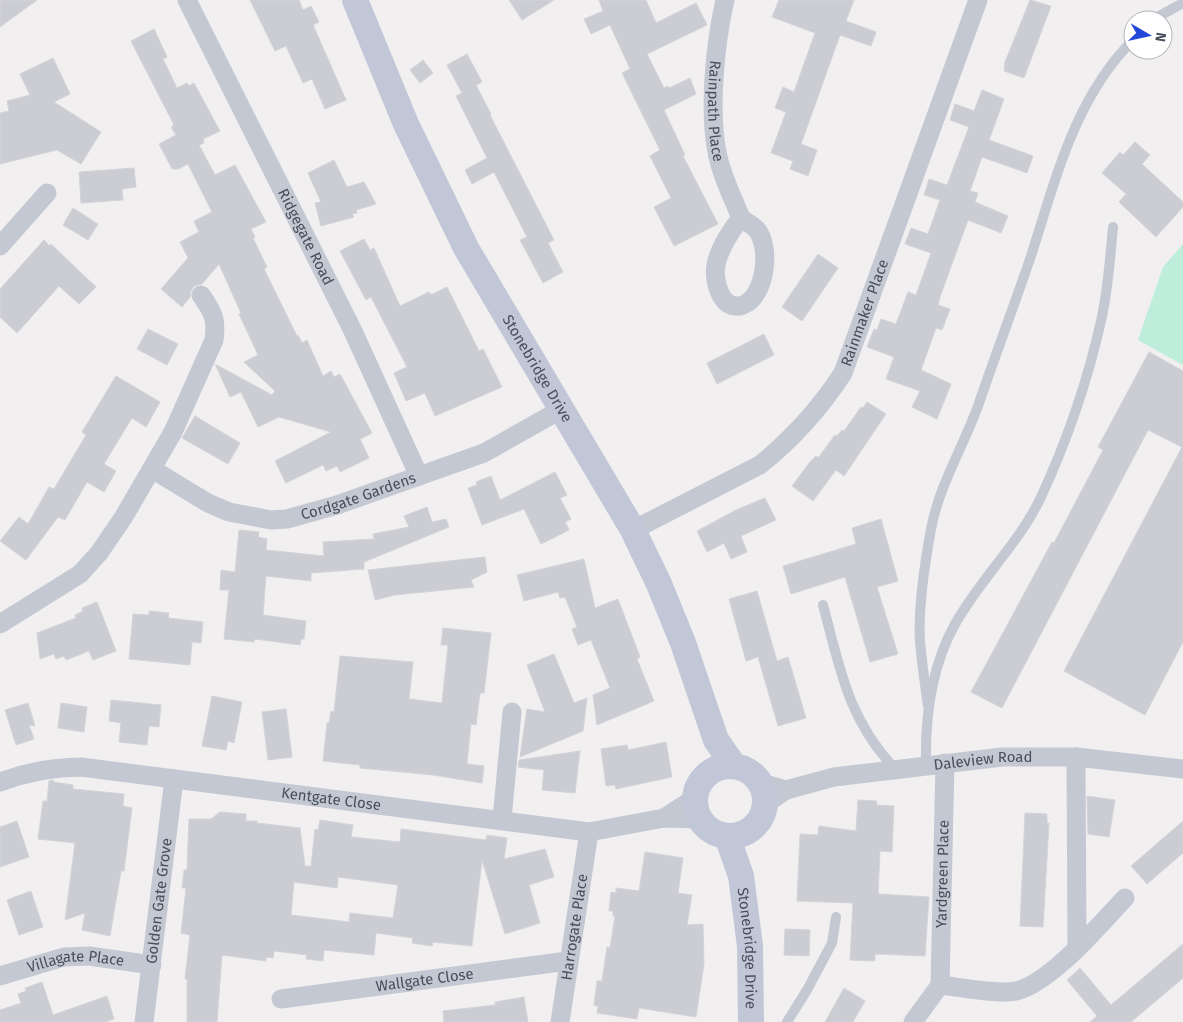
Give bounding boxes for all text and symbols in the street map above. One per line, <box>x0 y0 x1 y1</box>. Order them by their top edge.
north arrow <box>1123 10 1173 60</box>
text: N <box>1151 31 1169 43</box>
street label: Rainpath Place <box>704 60 728 163</box>
street label: Ridgegate Road <box>274 186 338 288</box>
street label: Rainmaker Place <box>837 257 892 369</box>
street label: Stonebridge Drive <box>499 312 576 426</box>
street label: Cordgate Gardens <box>299 469 418 524</box>
street label: Daleview Road <box>933 748 1032 774</box>
street label: Kentgate Close <box>280 784 382 814</box>
street label: Yardgreen Place <box>932 820 953 928</box>
street label: Golden Gate Grove <box>142 837 176 965</box>
street label: Harrogate Place <box>557 873 591 982</box>
street label: Stonebridge Drive <box>734 886 760 1009</box>
street label: Villagate Place <box>25 947 125 976</box>
street label: Wallgate Close <box>375 965 475 995</box>

